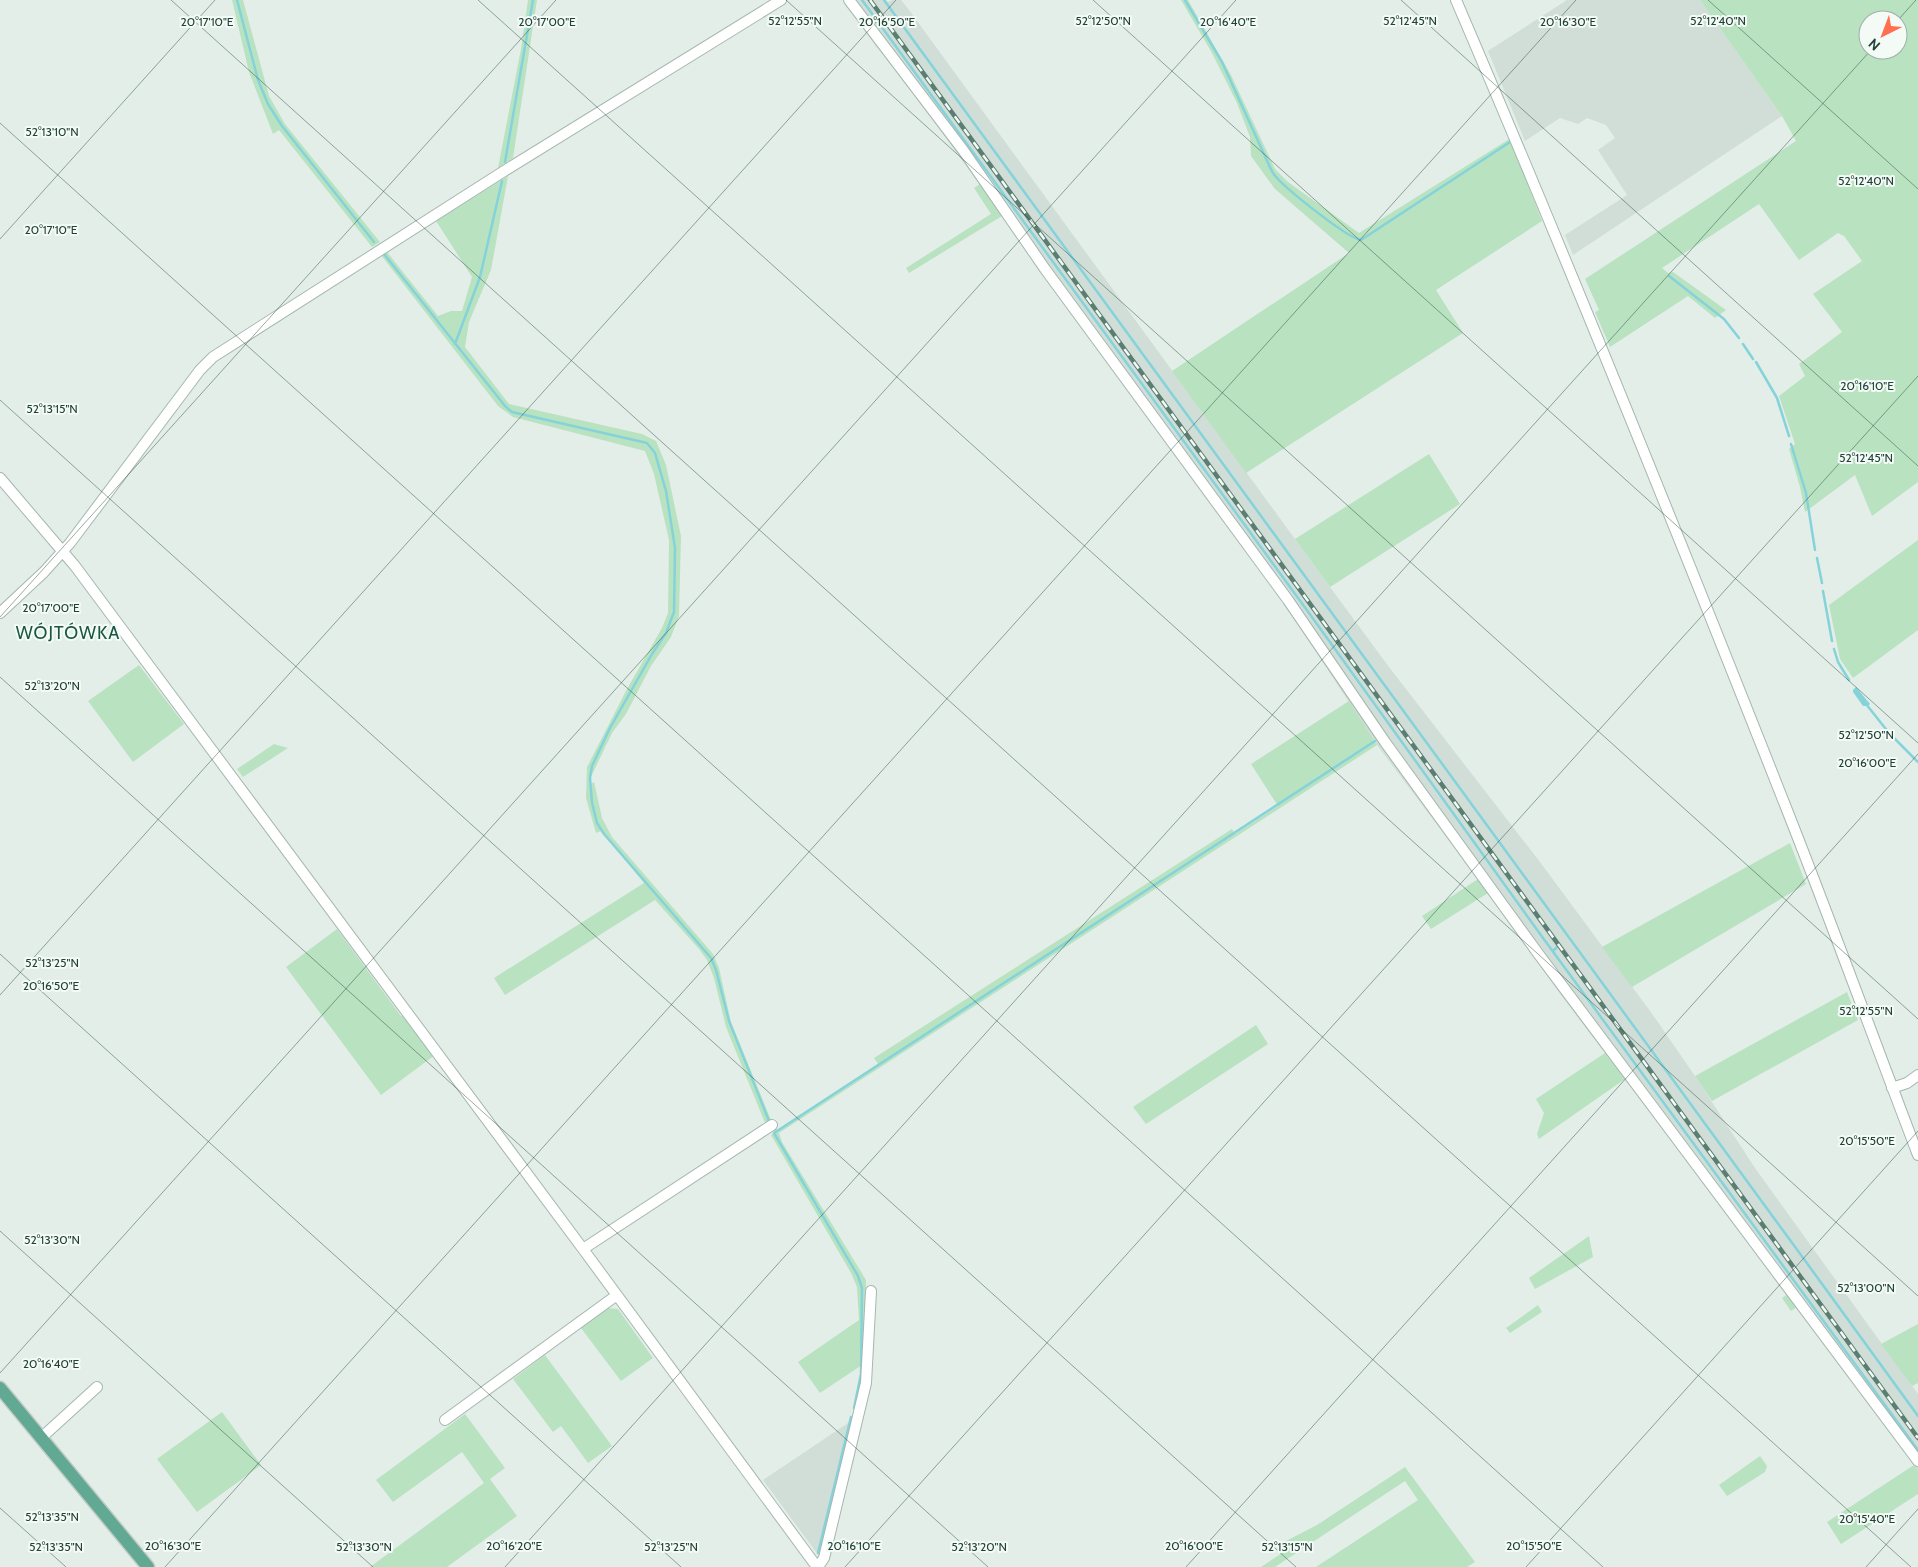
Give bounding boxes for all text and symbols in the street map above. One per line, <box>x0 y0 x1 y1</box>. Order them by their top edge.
north arrow <box>1858 10 1908 60</box>
text: 52°12'55"N <box>768 13 822 28</box>
text: 52°12'50"N <box>1075 13 1131 28</box>
text: 52°12'45"N <box>1383 13 1437 28</box>
text: 52°12'40"N <box>1690 13 1746 28</box>
text: 20°17'10"E <box>181 14 234 29</box>
text: 20°17'00"E <box>518 14 576 29</box>
text: 20°16'50"E <box>859 14 916 29</box>
text: 20°16'40"E <box>1200 14 1257 29</box>
text: 20°16'30"E <box>1540 14 1597 29</box>
text: N <box>1865 35 1884 55</box>
text: 52°13'10"N <box>25 124 79 139</box>
text: 52°12'40"N <box>1838 173 1894 188</box>
text: 20°17'10"E <box>25 222 78 237</box>
text: 20°16'10"E <box>1840 378 1894 393</box>
text: 52°13'15"N <box>26 401 78 416</box>
text: 52°12'45"N <box>1839 450 1893 465</box>
text: 20°17'00"E <box>22 600 80 615</box>
district label: WÓJTÓWKA <box>16 622 120 644</box>
text: 52°13'20"N <box>24 678 80 693</box>
text: 52°12'50"N <box>1838 727 1894 742</box>
text: 20°16'00"E <box>1838 755 1896 770</box>
text: 52°13'25"N <box>25 955 79 970</box>
text: 20°16'50"E <box>23 978 80 993</box>
text: 52°12'55"N <box>1839 1003 1893 1018</box>
text: 20°15'50"E <box>1839 1133 1895 1148</box>
text: 52°13'30"N <box>24 1232 80 1247</box>
text: 52°13'00"N <box>1837 1280 1895 1295</box>
text: 20°16'40"E <box>23 1356 80 1371</box>
text: 52°13'35"N <box>25 1509 79 1524</box>
text: 20°15'40"E <box>1839 1511 1895 1526</box>
text: 20°16'30"E <box>145 1538 202 1553</box>
text: 20°16'20"E <box>486 1538 542 1553</box>
text: 20°16'10"E <box>827 1538 881 1553</box>
text: 20°16'00"E <box>1165 1538 1223 1553</box>
text: 20°15'50"E <box>1506 1538 1562 1553</box>
text: 52°13'35"N <box>29 1539 83 1554</box>
text: 52°13'30"N <box>336 1539 392 1554</box>
text: 52°13'25"N <box>644 1539 698 1554</box>
text: 52°13'20"N <box>951 1539 1007 1554</box>
text: 52°13'15"N <box>1261 1539 1313 1554</box>

